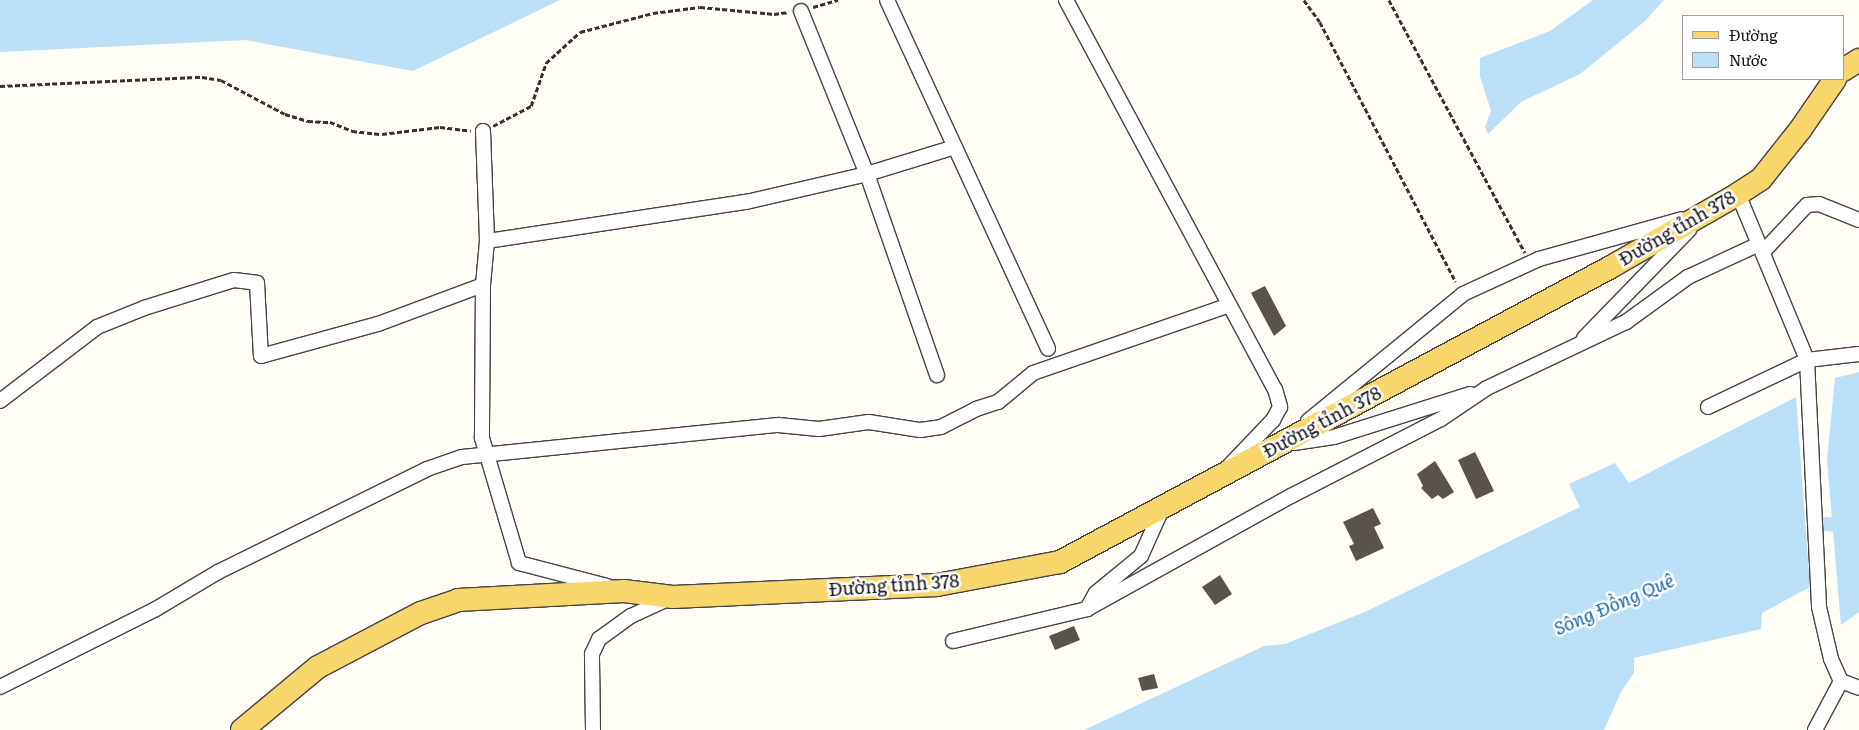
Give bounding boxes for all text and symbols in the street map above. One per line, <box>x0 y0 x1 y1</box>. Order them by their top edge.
legend <box>1682 15 1844 80</box>
text: Đường <box>1729 23 1778 46</box>
text: Nước <box>1729 48 1767 71</box>
street label: Đường tỉnh 378 <box>1615 186 1739 270</box>
street label: Đường tỉnh 378 <box>1259 382 1385 462</box>
water label: Sông Đồng Quê <box>1550 568 1678 640</box>
street label: Đường tỉnh 378 <box>828 570 960 600</box>

